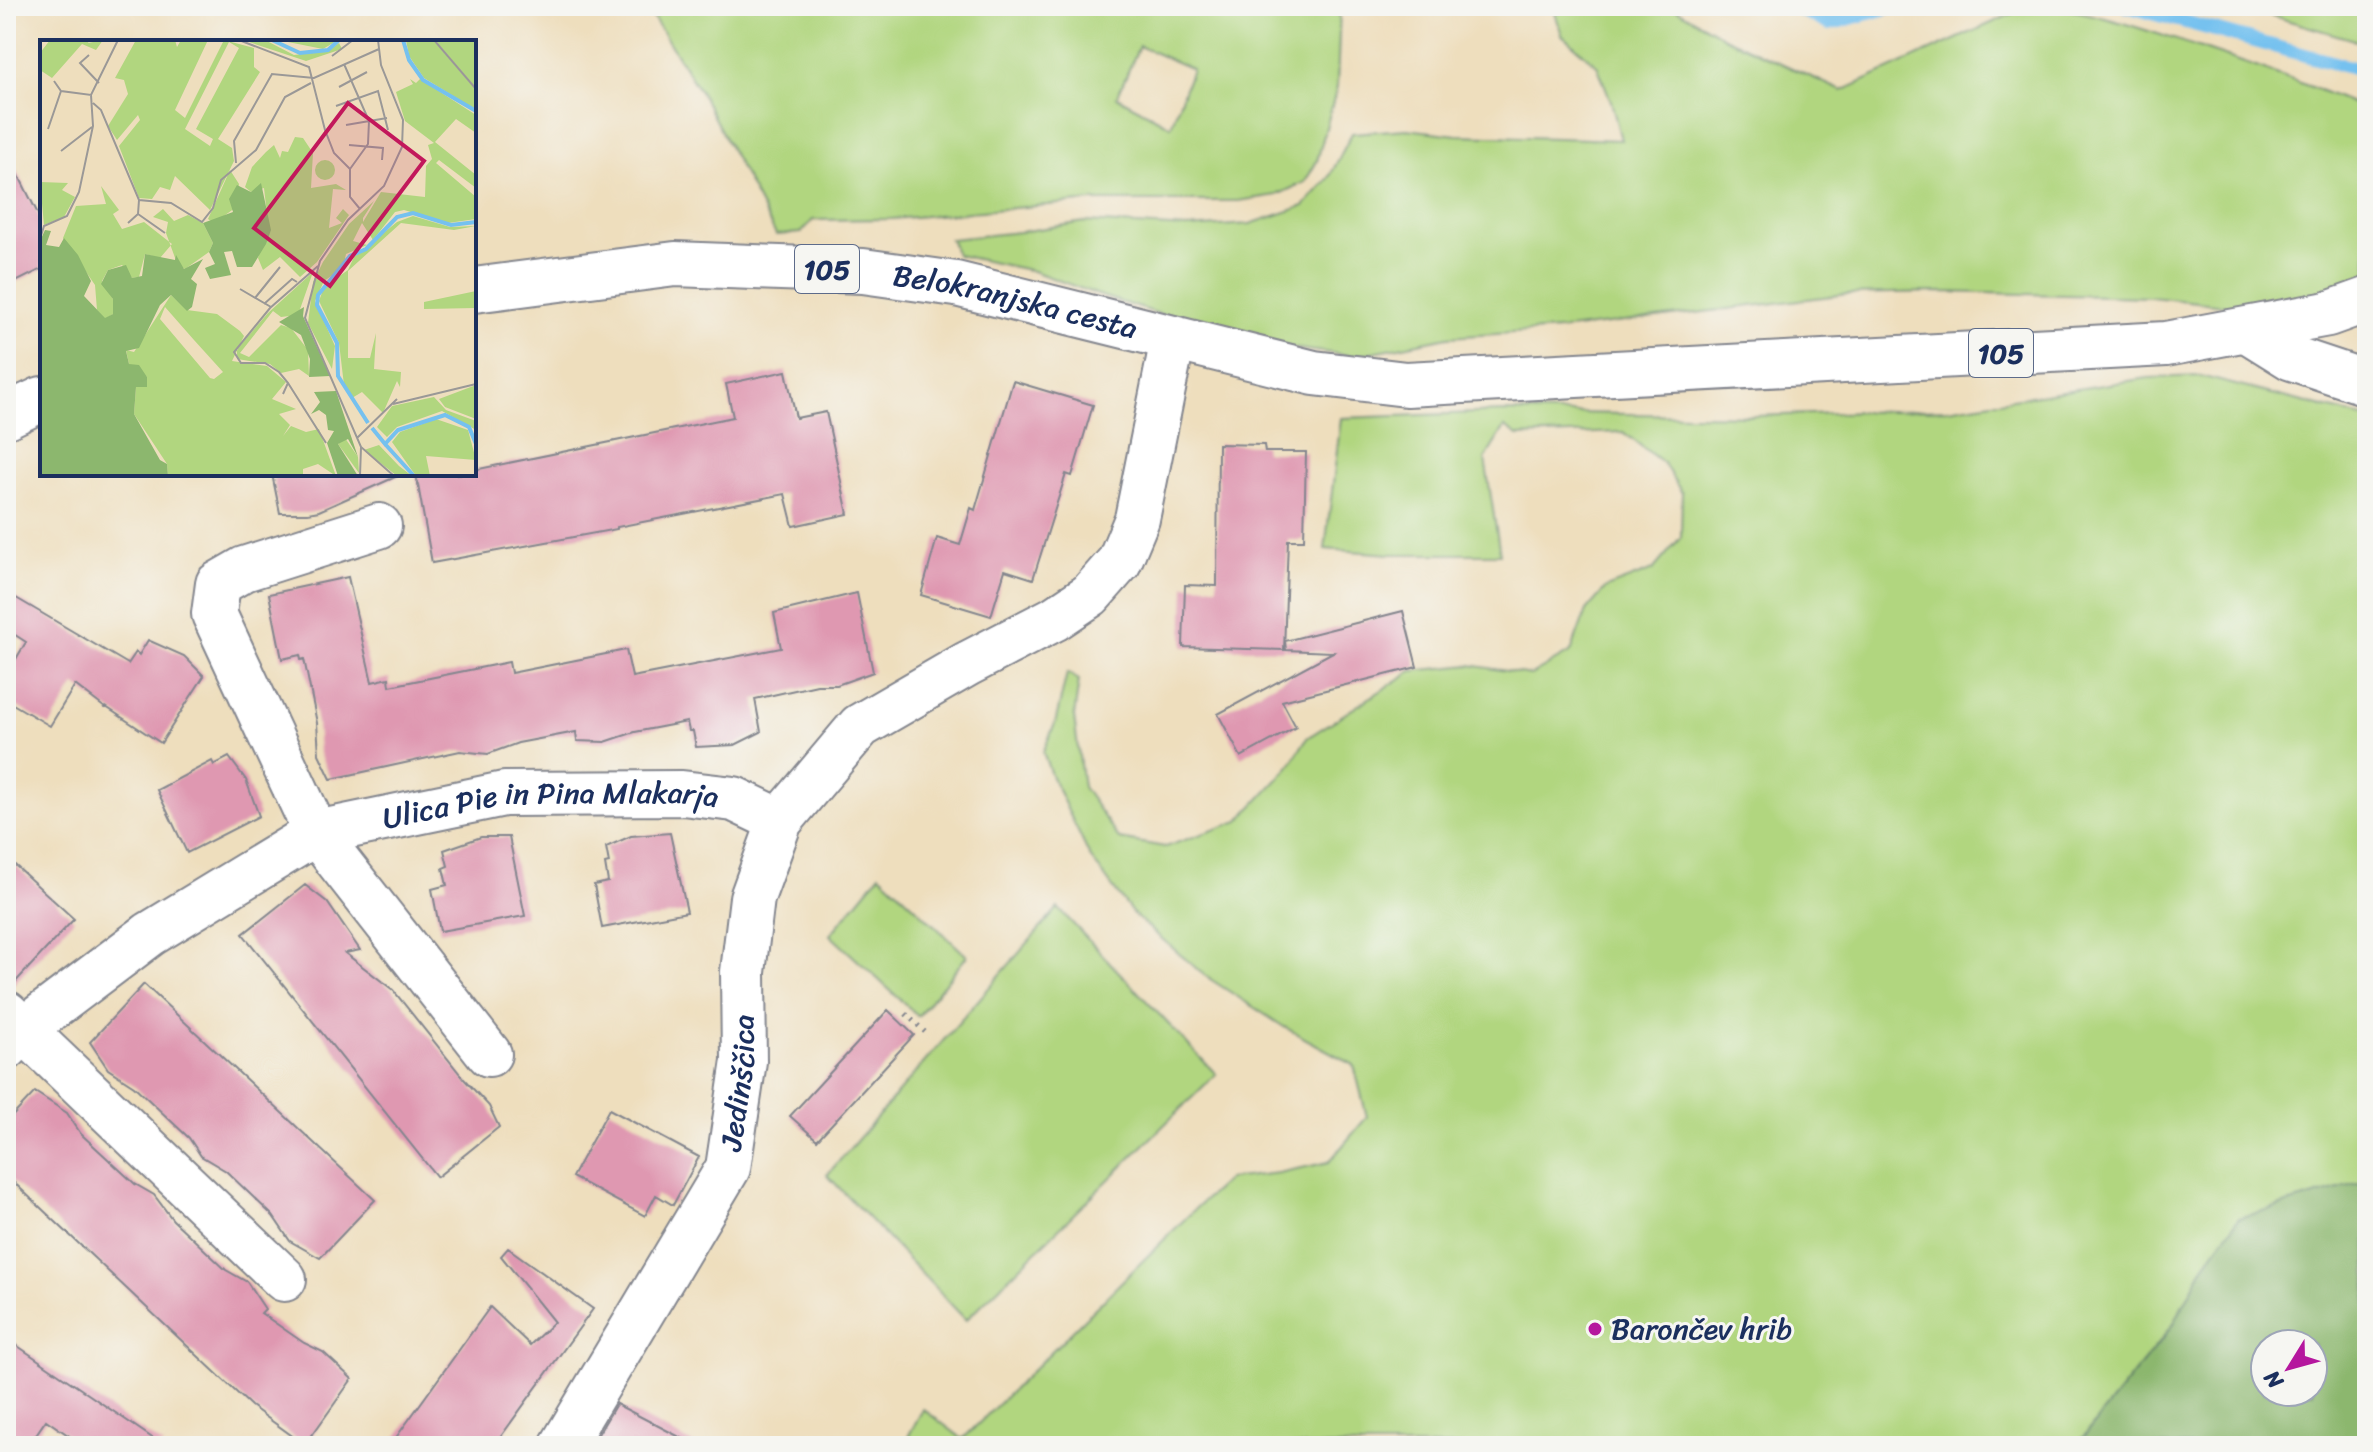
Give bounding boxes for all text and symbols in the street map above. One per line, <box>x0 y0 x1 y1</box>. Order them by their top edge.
inset map <box>40 40 476 476</box>
road number: 105 <box>795 245 859 293</box>
street label: Belokranjska cesta <box>889 248 1143 355</box>
road number: 105 <box>1969 329 2033 377</box>
street label: Ulica Pie in Pina Mlakarja <box>378 766 722 846</box>
street label: Jedinščica <box>704 1014 771 1155</box>
place label: Barončev hrib <box>1611 1302 1792 1356</box>
marker: Barončev hrib <box>1586 1320 1604 1338</box>
north arrow <box>2249 1328 2329 1408</box>
text: N <box>2253 1361 2294 1398</box>

